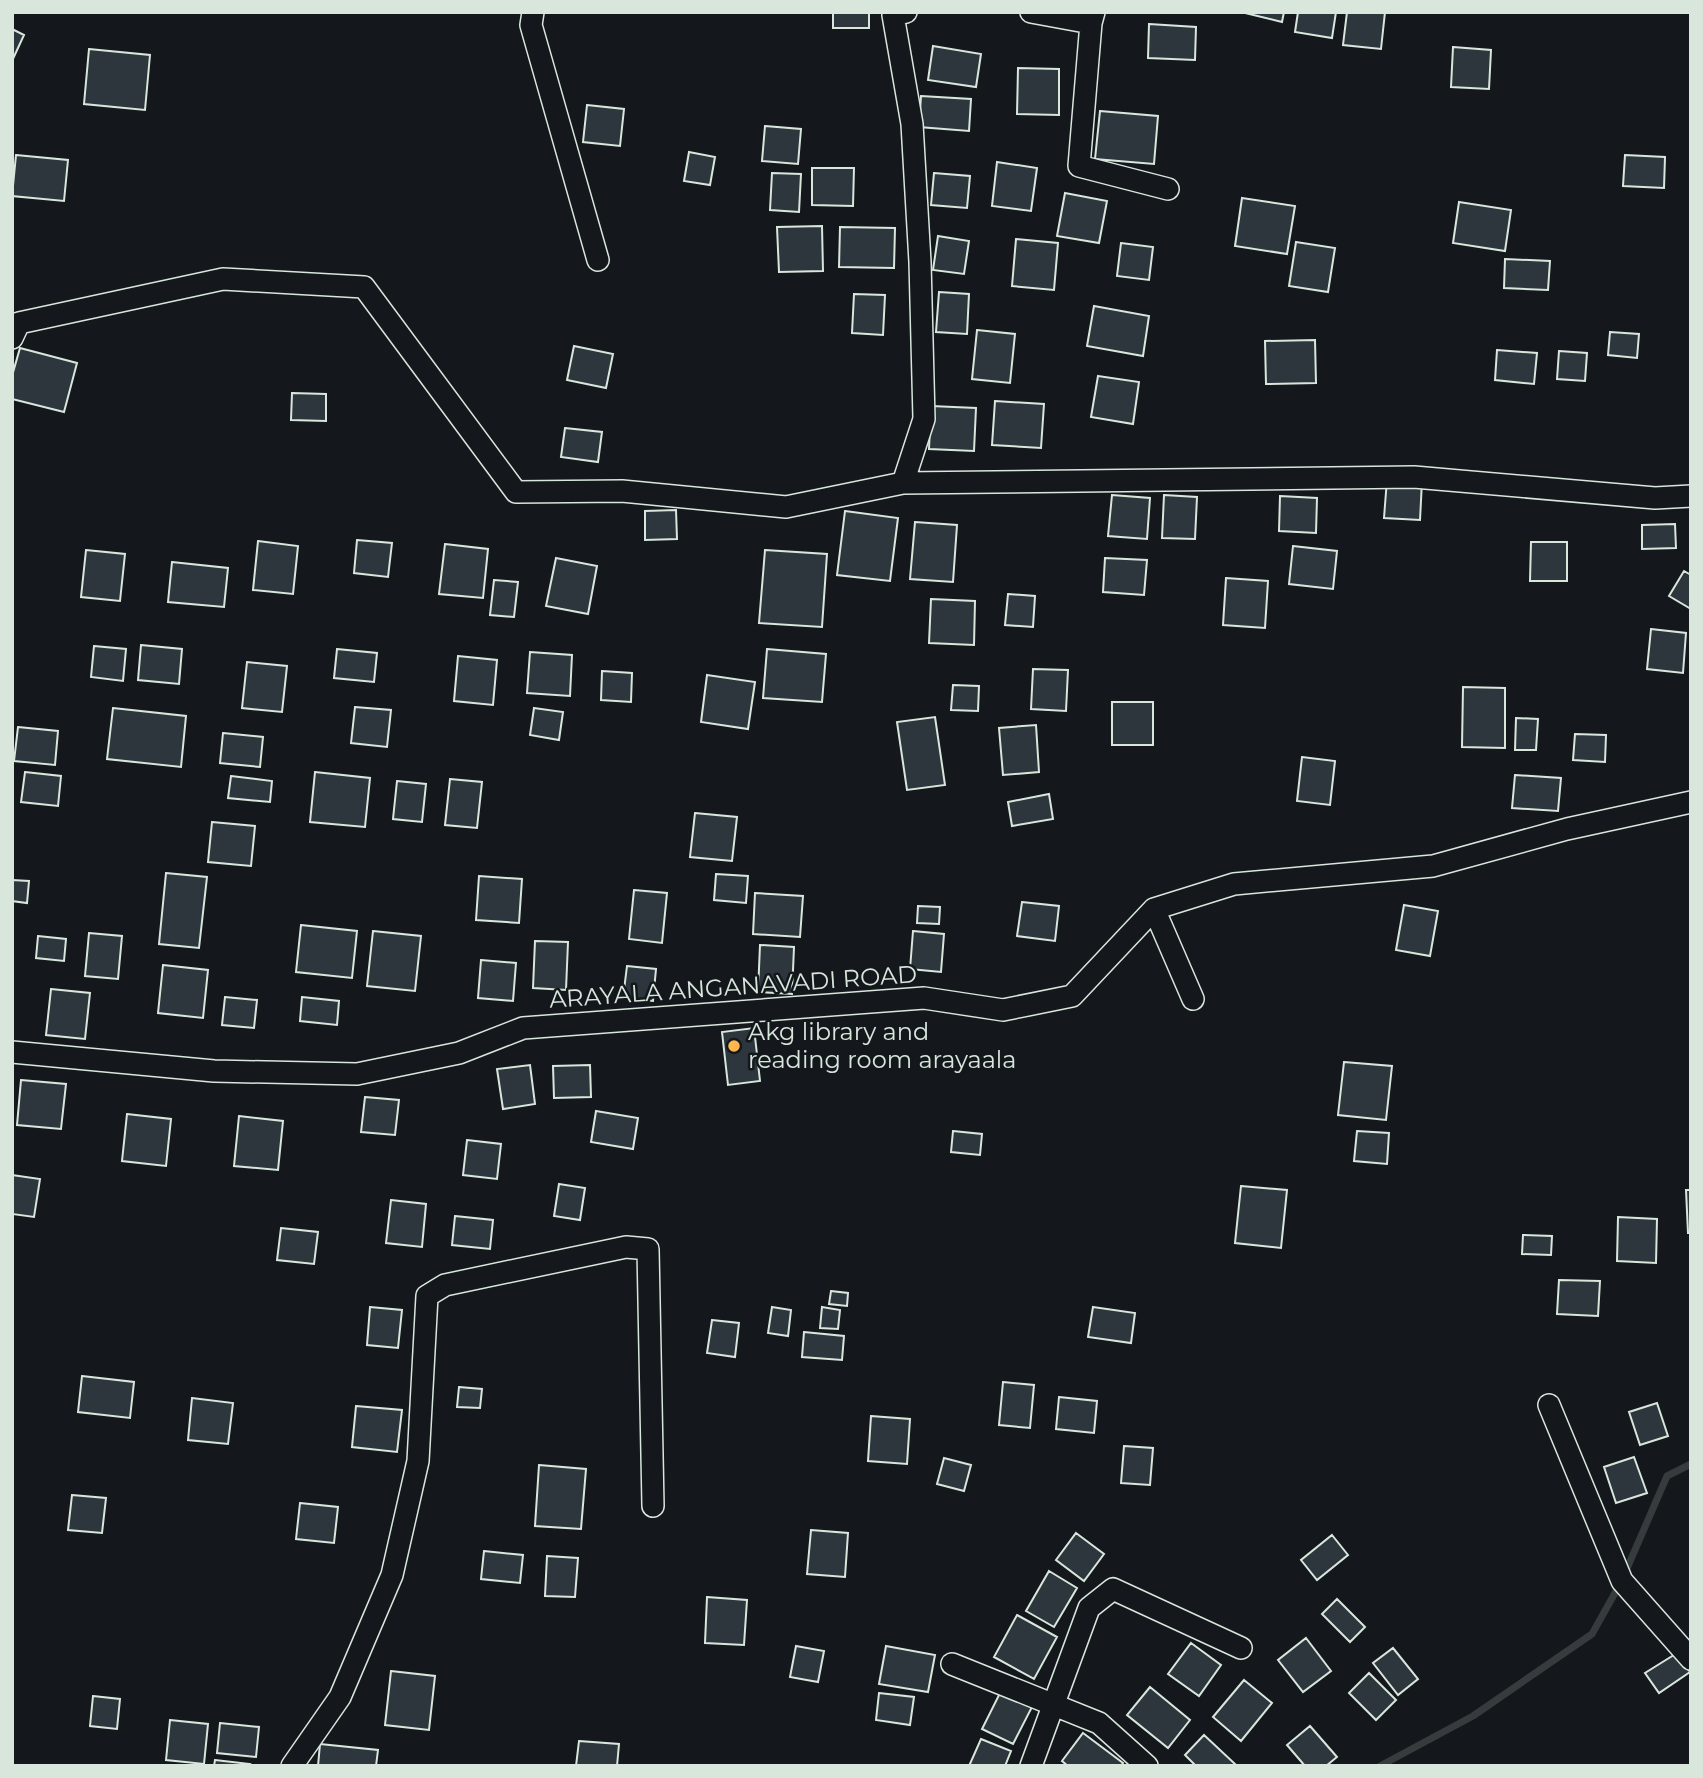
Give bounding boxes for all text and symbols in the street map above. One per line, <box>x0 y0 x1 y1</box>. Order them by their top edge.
street label: ARAYALA ANGANAVADI ROAD <box>548 959 918 1014</box>
place label: Akg library and reading room arayaala <box>748 1017 1016 1074</box>
marker: Akg library and reading room arayaala <box>726 1038 742 1054</box>

